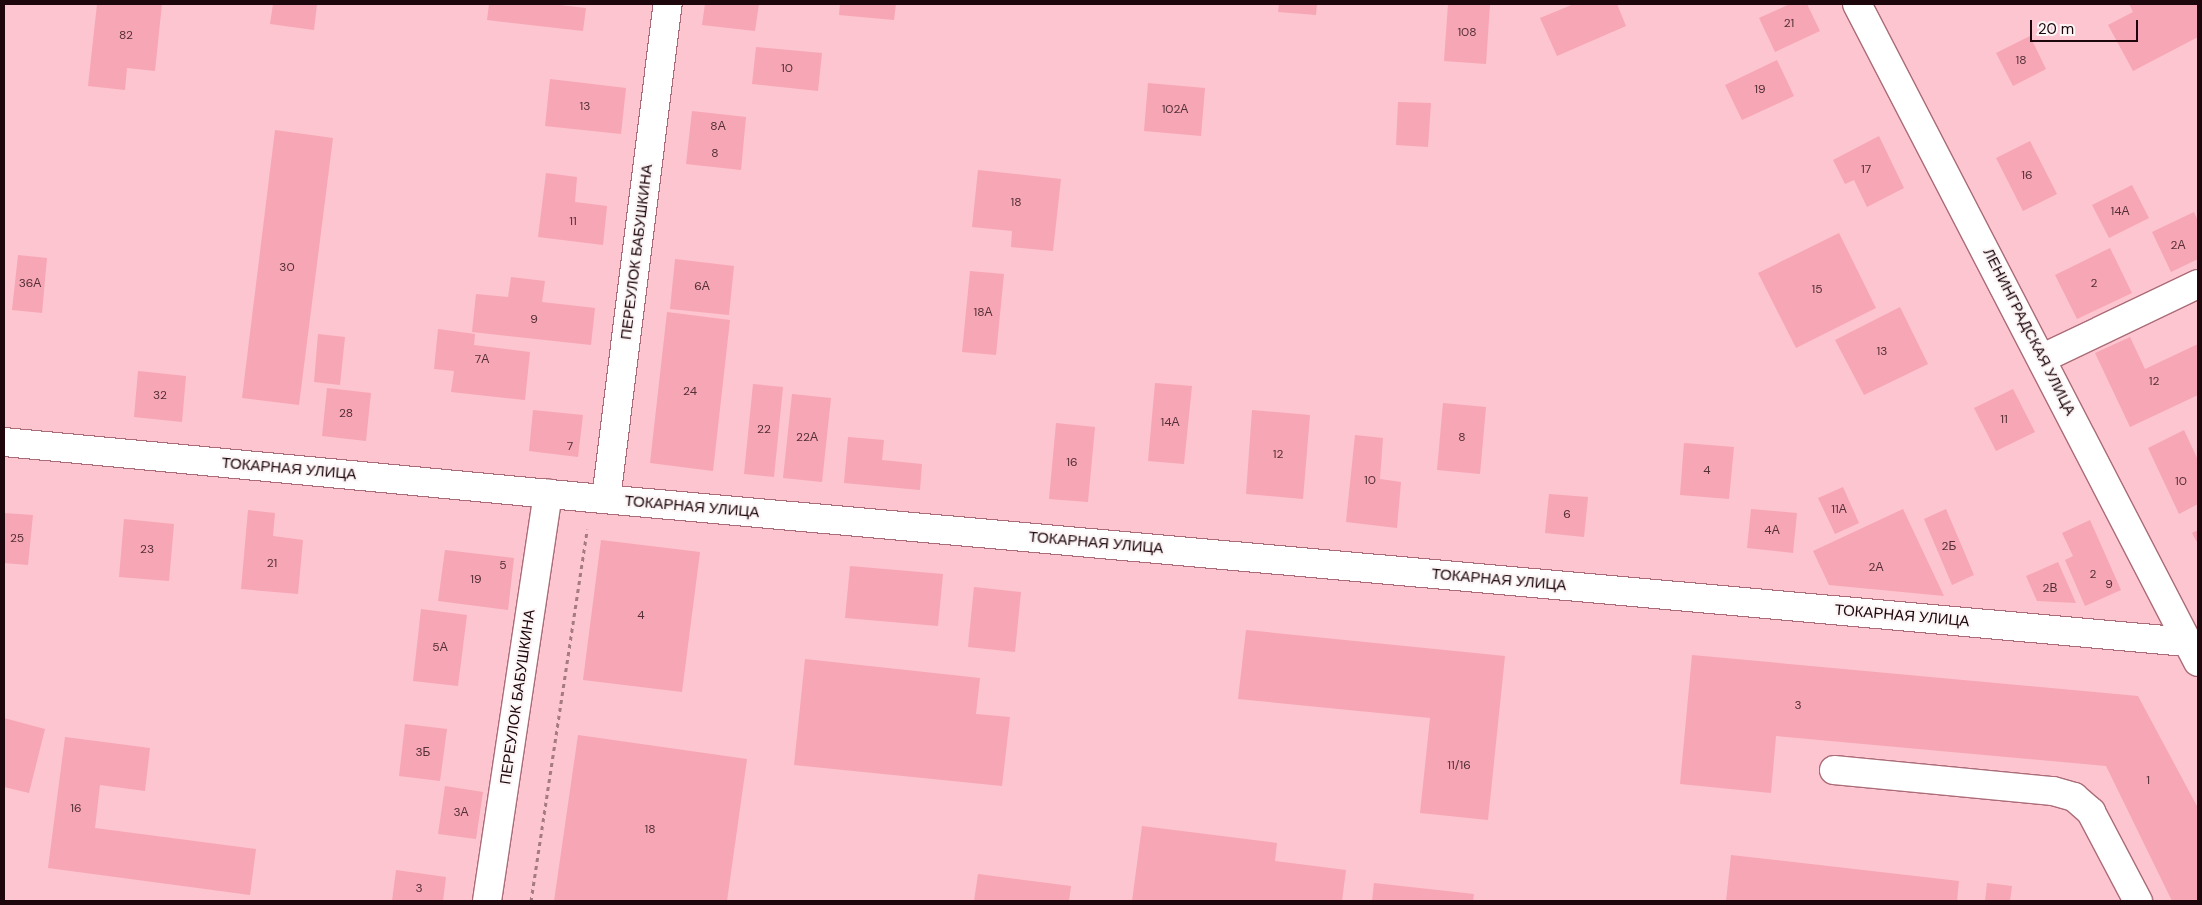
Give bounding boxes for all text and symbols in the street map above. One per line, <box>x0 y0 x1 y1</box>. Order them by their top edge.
scale bar <box>2032 10 2140 42</box>
house number: 21 <box>1784 17 1794 31</box>
text: 20 m <box>2038 19 2074 39</box>
house number: 108 <box>1457 26 1477 40</box>
house number: 82 <box>119 29 133 43</box>
house number: 18 <box>2015 54 2027 68</box>
house number: 10 <box>781 62 793 76</box>
house number: 19 <box>1754 83 1766 97</box>
house number: 13 <box>580 100 590 114</box>
house number: 102А <box>1162 103 1188 117</box>
house number: 8А <box>710 120 726 134</box>
house number: 8 <box>711 147 719 161</box>
street label: ПЕРЕУЛОК БАБУШКИНА <box>617 163 657 341</box>
house number: 17 <box>1861 163 1871 177</box>
house number: 16 <box>2021 169 2033 183</box>
house number: 18 <box>1010 196 1022 210</box>
house number: 14А <box>2110 205 2130 219</box>
house number: 11 <box>569 215 577 229</box>
house number: 2А <box>2171 239 2185 253</box>
street label: ЛЕНИНГРАДСКАЯ УЛИЦА <box>1979 245 2079 419</box>
house number: 30 <box>279 261 295 275</box>
house number: 36А <box>19 277 41 291</box>
house number: 2 <box>2091 277 2097 291</box>
house number: 6А <box>694 280 710 294</box>
house number: 15 <box>1811 283 1823 297</box>
house number: 18А <box>973 306 993 320</box>
house number: 9 <box>530 313 538 327</box>
house number: 13 <box>1877 345 1887 359</box>
house number: 7А <box>475 353 489 367</box>
house number: 12 <box>2149 375 2159 389</box>
house number: 24 <box>683 385 697 399</box>
house number: 32 <box>153 389 167 403</box>
house number: 28 <box>339 407 353 421</box>
house number: 11 <box>2000 413 2008 427</box>
house number: 14А <box>1160 416 1180 430</box>
house number: 22 <box>757 423 771 437</box>
house number: 22А <box>796 431 818 445</box>
house number: 8 <box>1458 431 1466 445</box>
house number: 7 <box>567 440 573 454</box>
house number: 12 <box>1273 448 1283 462</box>
street label: ТОКАРНАЯ УЛИЦА <box>221 454 357 484</box>
house number: 16 <box>1066 456 1078 470</box>
house number: 4 <box>1703 464 1711 478</box>
house number: 10 <box>1364 474 1376 488</box>
house number: 10 <box>2175 475 2187 489</box>
street label: ТОКАРНАЯ УЛИЦА <box>624 492 760 522</box>
house number: 11А <box>1831 503 1847 517</box>
house number: 6 <box>1563 508 1571 522</box>
house number: 4А <box>1764 524 1780 538</box>
street label: ТОКАРНАЯ УЛИЦА <box>1028 528 1164 558</box>
house number: 25 <box>10 532 24 546</box>
house number: 2Б <box>1942 540 1956 554</box>
house number: 23 <box>140 543 154 557</box>
house number: 21 <box>267 557 277 571</box>
house number: 5 <box>499 559 507 573</box>
house number: 2А <box>1869 561 1883 575</box>
street label: ТОКАРНАЯ УЛИЦА <box>1431 565 1567 595</box>
house number: 2 <box>2090 568 2096 582</box>
house number: 19 <box>470 573 482 587</box>
house number: 9 <box>2105 578 2113 592</box>
house number: 2В <box>2043 582 2057 596</box>
street label: ТОКАРНАЯ УЛИЦА <box>1834 601 1970 631</box>
street label: ПЕРЕУЛОК БАБУШКИНА <box>497 608 539 786</box>
house number: 4 <box>637 609 645 623</box>
house number: 5А <box>432 641 448 655</box>
house number: 3 <box>1794 699 1802 713</box>
house number: 3Б <box>416 746 430 760</box>
house number: 11/16 <box>1447 759 1471 773</box>
house number: 1 <box>2146 774 2150 788</box>
house number: 16 <box>70 802 82 816</box>
house number: 3А <box>453 806 469 820</box>
house number: 18 <box>644 823 656 837</box>
house number: 3 <box>415 882 423 896</box>

